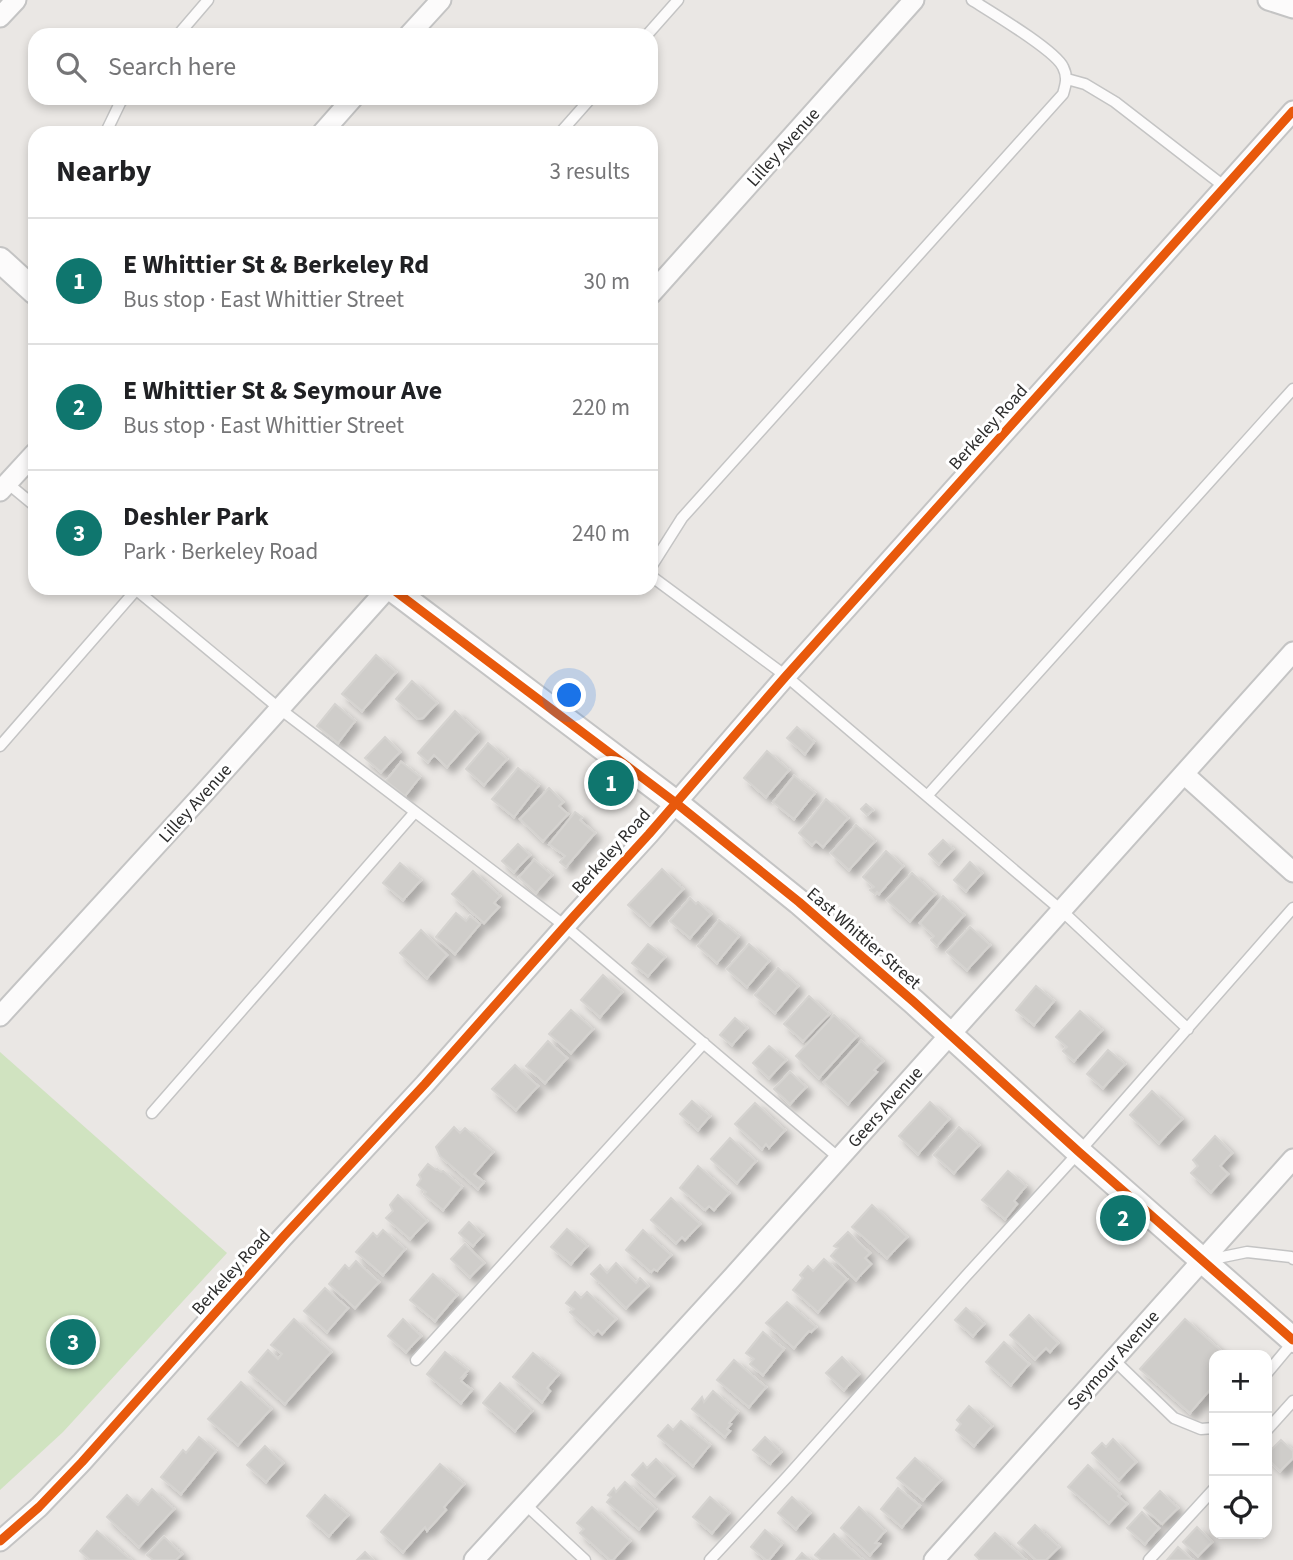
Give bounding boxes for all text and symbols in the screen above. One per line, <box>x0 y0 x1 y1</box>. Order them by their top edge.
search box <box>28 28 658 105</box>
icon: search <box>52 48 90 86</box>
text: Search here <box>108 48 236 85</box>
street label: Lilley Avenue <box>741 102 826 192</box>
text: Nearby <box>56 150 151 193</box>
text: 3 results <box>550 155 630 188</box>
text: E Whittier St & Berkeley Rd <box>123 246 429 283</box>
text: 1 <box>73 265 85 298</box>
text: 30 m <box>583 265 630 298</box>
text: Bus stop · East Whittier Street <box>123 283 404 316</box>
text: E Whittier St & Seymour Ave <box>123 372 442 409</box>
street label: Berkeley Road <box>943 379 1034 476</box>
text: 2 <box>73 391 85 424</box>
text: 220 m <box>572 391 630 424</box>
text: Bus stop · East Whittier Street <box>123 409 404 442</box>
text: Deshler Park <box>123 498 269 535</box>
text: 3 <box>73 517 85 550</box>
text: 240 m <box>572 517 630 550</box>
text: Park · Berkeley Road <box>123 535 318 568</box>
your location <box>552 678 586 712</box>
pin: 1 <box>588 757 634 809</box>
street label: Lilley Avenue <box>153 758 238 848</box>
street label: Berkeley Road <box>566 803 657 900</box>
street label: East Whittier Street <box>801 882 926 995</box>
street label: Geers Avenue <box>842 1061 929 1154</box>
pin: 2 <box>1100 1192 1146 1244</box>
street label: Berkeley Road <box>186 1224 277 1321</box>
street label: Seymour Avenue <box>1062 1305 1165 1416</box>
pin: 3 <box>50 1316 96 1368</box>
map controls <box>1209 1350 1272 1539</box>
button: + <box>1209 1350 1272 1413</box>
button: − <box>1209 1413 1272 1476</box>
button: locate <box>1209 1476 1272 1539</box>

